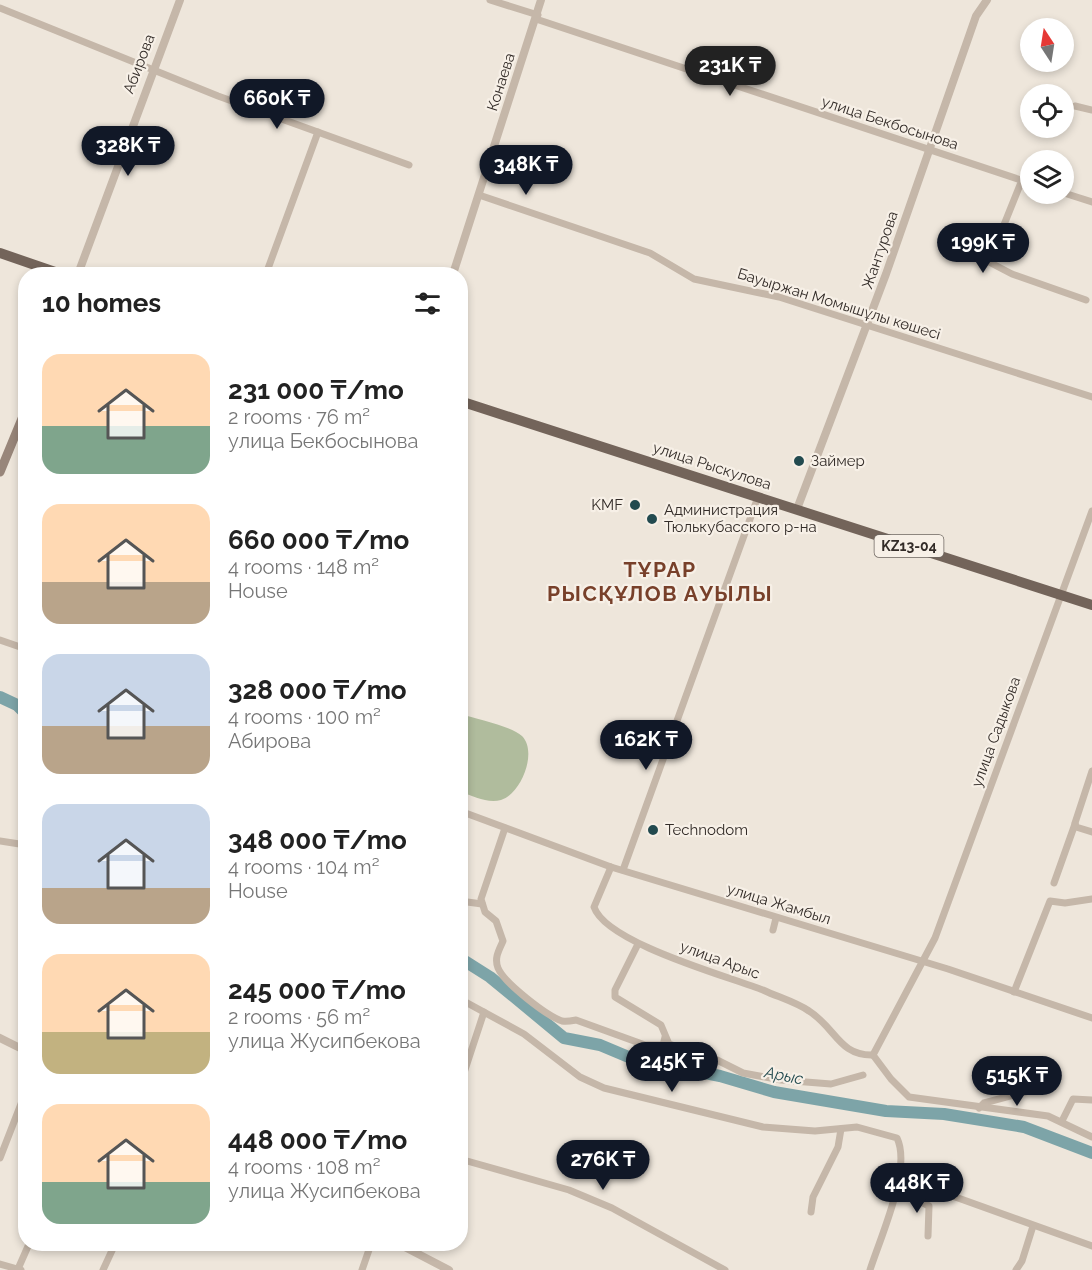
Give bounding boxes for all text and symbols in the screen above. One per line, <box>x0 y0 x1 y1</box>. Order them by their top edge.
north arrow <box>1020 18 1074 72</box>
map controls <box>1020 18 1074 204</box>
street label: Абирова <box>119 32 159 96</box>
pin: 231K ₸ <box>681 46 779 97</box>
street label: Конаева <box>483 51 519 113</box>
text: 231K ₸ <box>699 53 761 77</box>
pin: 660K ₸ <box>228 79 326 130</box>
button: locate <box>1020 84 1074 138</box>
text: 660K ₸ <box>244 86 310 110</box>
street label: улица Бекбосынова <box>819 92 961 154</box>
pin: 328K ₸ <box>79 126 177 177</box>
text: 328K ₸ <box>96 133 160 157</box>
pin: 348K ₸ <box>477 145 575 196</box>
button: layers <box>1020 150 1074 204</box>
text: 348K ₸ <box>494 152 558 176</box>
street label: Жантурова <box>858 209 902 291</box>
pin: 199K ₸ <box>934 223 1032 274</box>
text: 199K ₸ <box>951 230 1015 254</box>
street label: Бауыржан Момышұлы көшесі <box>735 264 943 344</box>
icon: filters <box>411 287 444 320</box>
text: 10 homes <box>42 288 161 318</box>
text: 231 000 ₸/mo <box>228 375 404 405</box>
icon: home <box>90 378 162 450</box>
text: 2 rooms · 76 m² <box>228 405 370 429</box>
text: улица Бекбосынова <box>228 429 418 453</box>
street label: улица Рыскулова <box>650 438 774 494</box>
place label: Займер <box>811 452 865 470</box>
marker: Займер <box>792 454 806 468</box>
place label: KMF <box>591 496 623 514</box>
marker: KMF <box>628 498 642 512</box>
place label: Администрация Тюлькубасского р-на <box>664 501 817 536</box>
marker: Администрация Тюлькубасского р-на <box>645 512 659 526</box>
text: 660 000 ₸/mo <box>228 525 409 555</box>
icon: home <box>90 528 162 600</box>
road number: KZ13-04 <box>874 535 944 557</box>
text: 4 rooms · 148 m² <box>228 555 379 579</box>
district label: ТҰРАР РЫСҚҰЛОВ АУЫЛЫ <box>547 557 773 606</box>
text: House <box>228 579 288 603</box>
street label: улица Садыкова <box>968 674 1024 790</box>
text: 328 000 ₸/mo <box>228 675 407 705</box>
icon: home <box>90 678 162 750</box>
text: 4 rooms · 100 m² <box>228 705 381 729</box>
pin: 162K ₸ <box>597 720 695 771</box>
text: 162K ₸ <box>614 727 678 751</box>
text: Абирова <box>228 729 311 753</box>
place label: Technodom <box>665 821 748 839</box>
marker: Technodom <box>646 823 660 837</box>
text: 348 000 ₸/mo <box>228 825 407 855</box>
icon: home <box>90 828 162 900</box>
text: 4 rooms · 104 m² <box>228 855 380 879</box>
text: House <box>228 879 288 903</box>
street label: улица Жамбыл <box>725 880 833 928</box>
street label: улица Арыс <box>678 937 762 983</box>
text: 245 000 ₸/mo <box>228 975 406 1005</box>
icon: home <box>90 978 162 1050</box>
text: 2 rooms · 56 m² <box>228 1005 370 1029</box>
text: улица Жусипбекова <box>228 1029 421 1053</box>
pin: 245K ₸ <box>623 1042 721 1093</box>
text: 245K ₸ <box>640 1049 704 1073</box>
pin: 515K ₸ <box>968 1056 1066 1107</box>
water label: Арыс <box>762 1062 805 1089</box>
text: 515K ₸ <box>986 1063 1048 1087</box>
text: 448 000 ₸/mo <box>228 1125 407 1155</box>
icon: home <box>90 1128 162 1200</box>
pin: 276K ₸ <box>554 1140 652 1191</box>
text: 276K ₸ <box>571 1147 635 1171</box>
text: 4 rooms · 108 m² <box>228 1155 380 1179</box>
pin: 448K ₸ <box>868 1163 966 1214</box>
text: 448K ₸ <box>884 1170 950 1194</box>
text: улица Жусипбекова <box>228 1179 421 1203</box>

